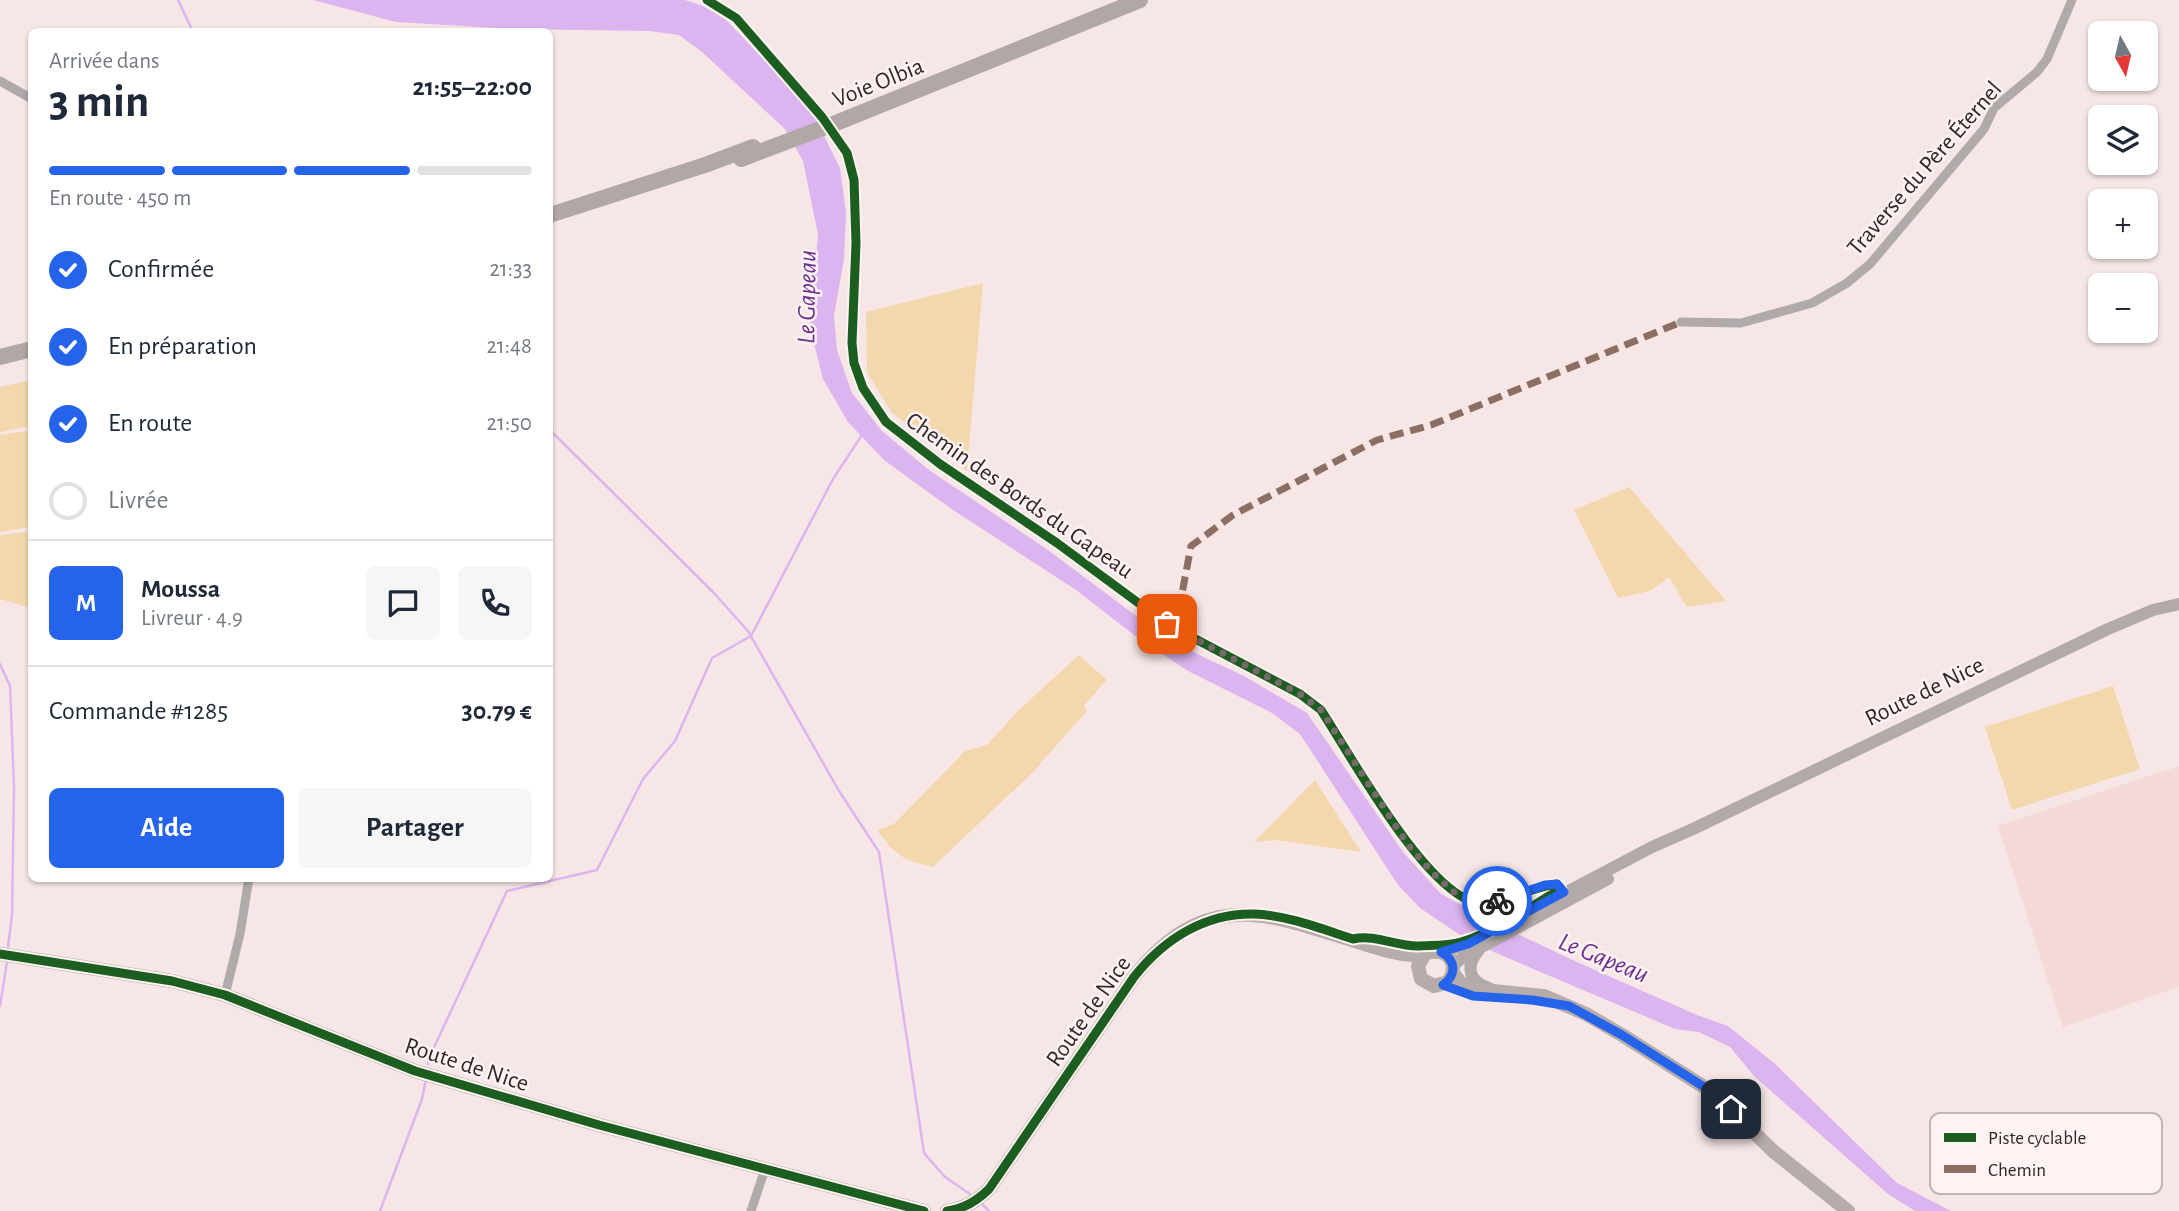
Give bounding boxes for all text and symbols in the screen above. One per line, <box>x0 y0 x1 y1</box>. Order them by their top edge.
north arrow <box>2088 21 2158 91</box>
map controls <box>2088 21 2158 343</box>
text: Arrivée dans <box>49 50 160 73</box>
street label: Voie Olbia <box>830 54 927 112</box>
text: 21:55–22:00 <box>412 74 532 100</box>
street label: Traverse du Père Éternel <box>1842 76 2006 260</box>
text: 3 min <box>49 79 149 125</box>
button: layers <box>2088 105 2158 175</box>
text: En route · 450 m <box>49 187 191 210</box>
button: + <box>2088 189 2158 259</box>
water label: Le Gapeau <box>793 250 821 344</box>
icon: check <box>49 251 87 289</box>
text: Confirmée <box>108 256 214 282</box>
text: 21:33 <box>489 258 532 281</box>
button: − <box>2088 273 2158 343</box>
icon: check <box>49 328 87 366</box>
text: En préparation <box>108 333 257 359</box>
text: 21:48 <box>486 335 532 358</box>
icon: check <box>49 405 87 443</box>
street label: Chemin des Bords du Gapeau <box>901 408 1137 583</box>
text: En route <box>108 410 192 436</box>
text: 21:50 <box>487 412 532 435</box>
text: Livrée <box>108 487 168 513</box>
button: chat <box>366 566 440 640</box>
button: phone <box>458 566 532 640</box>
text: Moussa <box>141 576 220 602</box>
text: M <box>76 590 96 616</box>
pin <box>1137 594 1197 654</box>
icon: bag <box>1148 605 1186 643</box>
text: Livreur · 4.9 <box>141 607 243 630</box>
street label: Route de Nice <box>1861 653 1988 731</box>
text: Commande #1285 <box>49 698 228 724</box>
text: 30.79 € <box>461 698 532 724</box>
button: Aide <box>49 788 284 868</box>
button: Partager <box>298 788 532 868</box>
courier <box>1462 866 1532 936</box>
icon: bike <box>1478 882 1516 920</box>
water label: Le Gapeau <box>1555 928 1652 988</box>
street label: Route de Nice <box>1042 952 1136 1071</box>
street label: Route de Nice <box>402 1034 532 1096</box>
pin <box>1701 1079 1761 1139</box>
icon: home <box>1712 1090 1750 1128</box>
legend <box>1930 1113 2162 1194</box>
text: Piste cyclable <box>1988 1129 2086 1148</box>
text: Chemin <box>1988 1161 2046 1180</box>

